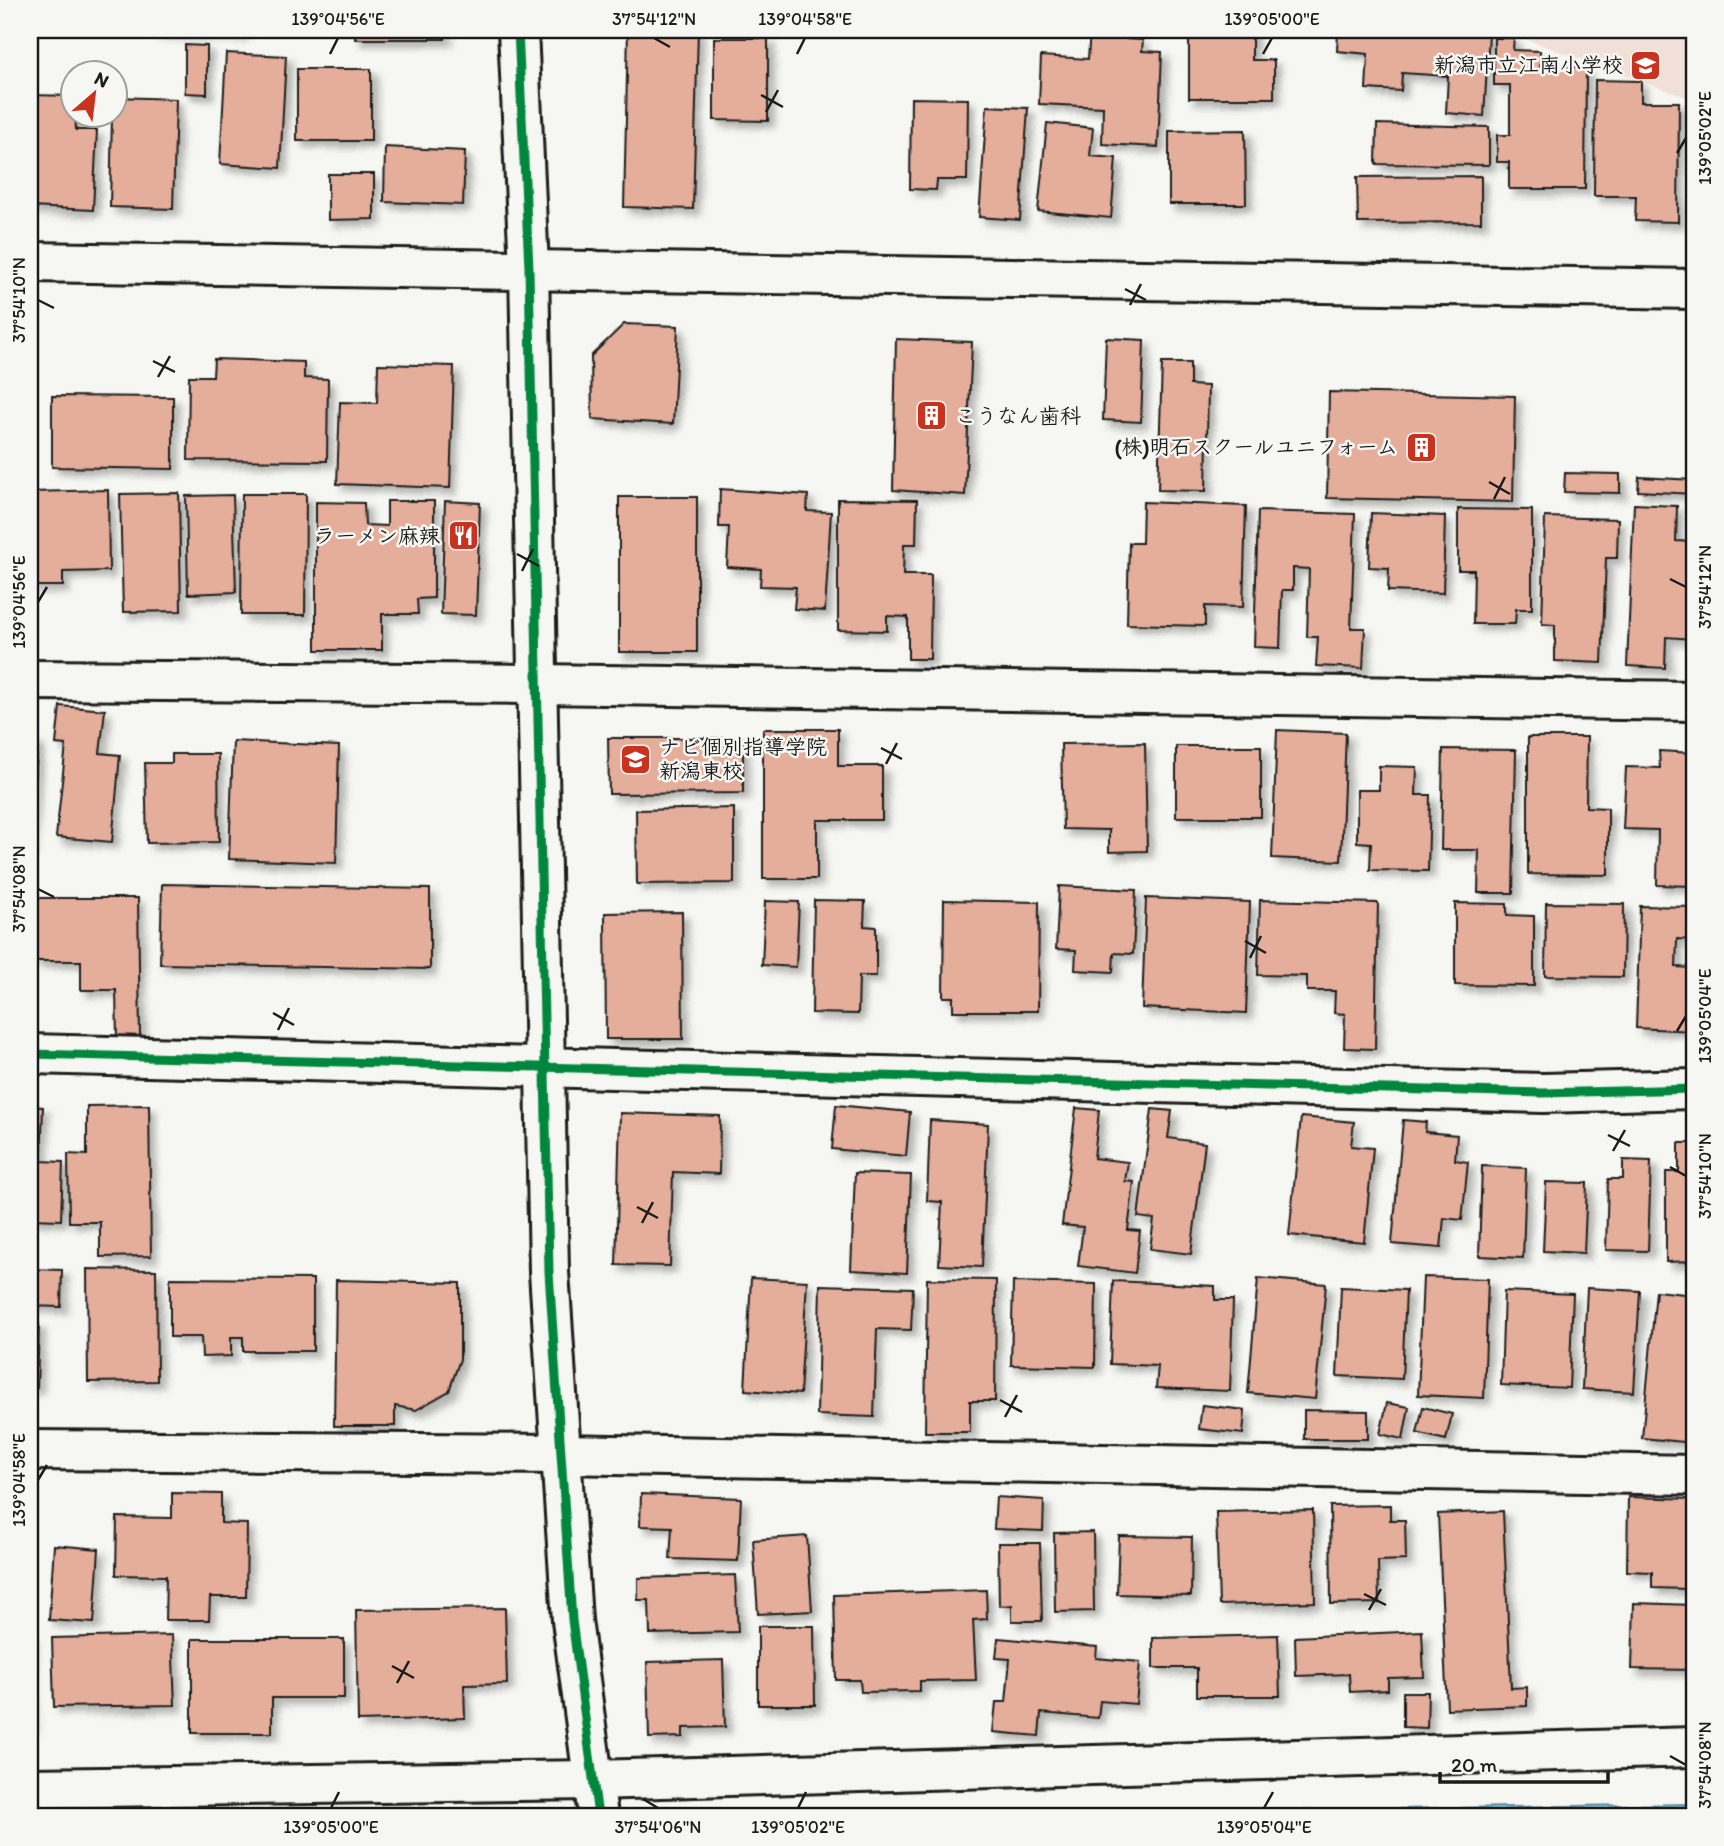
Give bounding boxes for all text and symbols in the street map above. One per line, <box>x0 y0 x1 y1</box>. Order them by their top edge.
text: 139°04'56"E <box>291 8 385 30</box>
text: 37°54'12"N <box>612 8 696 30</box>
text: 139°04'58"E <box>758 8 852 30</box>
text: 139°05'00"E <box>1224 8 1320 30</box>
school or university icon: 新潟市立江南小学校 <box>1629 48 1663 82</box>
place label: 新潟市立江南小学校 <box>1434 52 1623 77</box>
north arrow <box>60 60 130 130</box>
text: N <box>91 66 113 93</box>
text: 139°05'02"E <box>1694 91 1716 185</box>
text: 37°54'10"N <box>8 257 30 343</box>
building icon: こうなん歯科 <box>915 399 949 433</box>
place label: こうなん歯科 <box>955 403 1081 428</box>
building icon: (株)明石スクールユニフォーム <box>1404 430 1438 464</box>
place label: (株)明石スクールユニフォーム <box>1115 434 1398 460</box>
restaurant icon: ラーメン麻辣 <box>446 519 480 553</box>
place label: ラーメン麻辣 <box>314 523 440 548</box>
text: 37°54'12"N <box>1694 545 1716 629</box>
text: 139°04'56"E <box>8 555 30 649</box>
place label: ナビ個別指導学院 新潟東校 <box>659 734 827 783</box>
school or university icon: ナビ個別指導学院 新潟東校 <box>619 742 653 776</box>
text: 37°54'08"N <box>8 845 30 933</box>
text: 139°05'04"E <box>1694 968 1716 1064</box>
text: 37°54'10"N <box>1694 1133 1716 1219</box>
text: 139°04'58"E <box>8 1433 30 1527</box>
text: 37°54'08"N <box>1694 1721 1716 1809</box>
scale bar <box>1440 1741 1608 1785</box>
text: 20 m <box>1451 1752 1498 1777</box>
text: 139°05'00"E <box>283 1816 379 1838</box>
text: 37°54'06"N <box>615 1816 702 1838</box>
text: 139°05'02"E <box>751 1816 845 1838</box>
text: 139°05'04"E <box>1216 1816 1312 1838</box>

